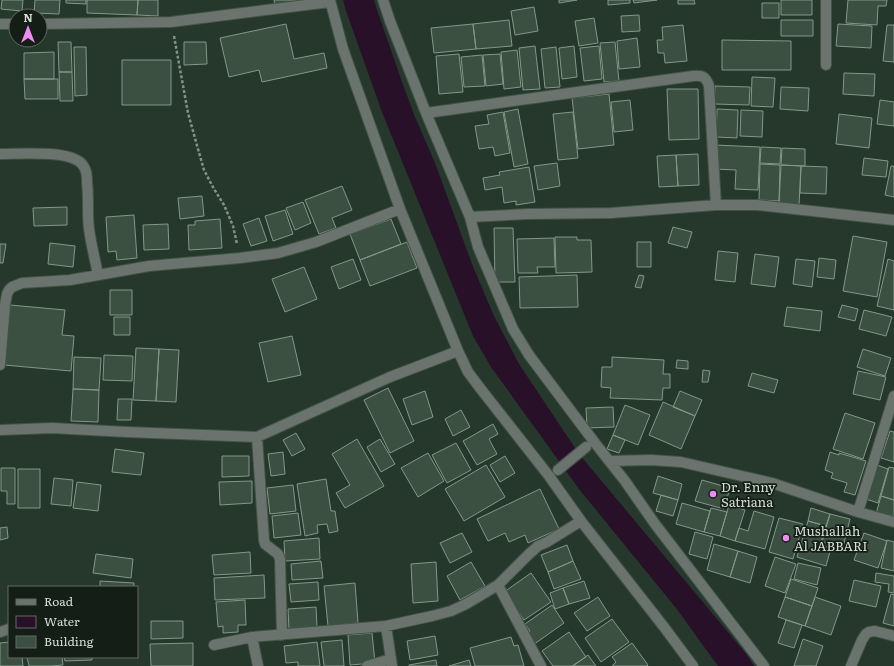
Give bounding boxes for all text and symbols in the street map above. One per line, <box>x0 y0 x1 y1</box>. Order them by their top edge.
north arrow <box>8 8 48 48</box>
text: N <box>23 9 33 25</box>
place label: Dr. Enny Satriana <box>721 477 776 511</box>
marker: Dr. Enny Satriana <box>708 489 718 499</box>
place label: Mushallah Al JABBARI <box>794 521 868 555</box>
marker: Mushallah Al JABBARI <box>781 533 791 543</box>
legend <box>8 586 138 658</box>
text: Road <box>44 592 74 610</box>
text: Water <box>44 612 80 630</box>
text: Building <box>44 632 94 650</box>

